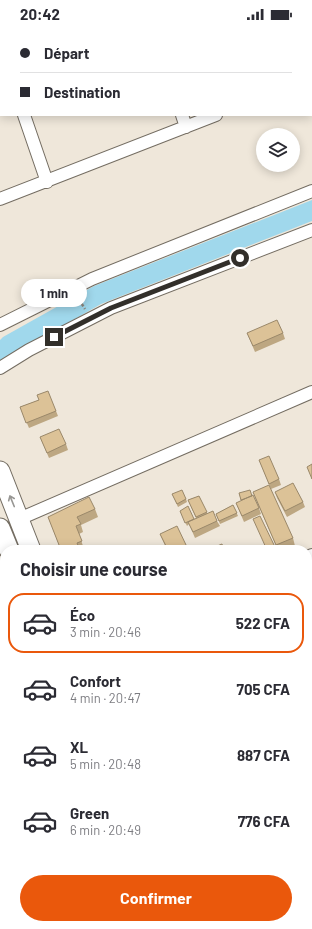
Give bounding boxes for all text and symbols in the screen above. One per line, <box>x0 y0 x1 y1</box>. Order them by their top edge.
text: 20:42 <box>20 5 60 23</box>
text: Départ <box>44 44 89 62</box>
text: Destination <box>44 83 120 101</box>
map controls <box>256 128 300 172</box>
button: layers <box>256 128 300 172</box>
route start <box>231 249 249 267</box>
callout: 1 min <box>21 279 87 307</box>
text: 1 min <box>40 285 68 301</box>
route end <box>45 328 63 346</box>
one-way arrow <box>7 495 15 507</box>
text: Choisir une course <box>20 558 168 580</box>
icon: car <box>22 605 58 641</box>
text: Éco <box>70 606 95 624</box>
text: 522 CFA <box>236 614 290 632</box>
text: 3 min · 20:46 <box>70 624 141 640</box>
icon: car <box>22 671 58 707</box>
text: Confort <box>70 672 121 690</box>
text: 705 CFA <box>237 680 290 698</box>
text: 4 min · 20:47 <box>70 690 140 706</box>
icon: car <box>22 737 58 773</box>
text: XL <box>70 738 88 756</box>
text: 887 CFA <box>237 746 290 764</box>
text: 5 min · 20:48 <box>70 756 141 772</box>
icon: car <box>22 803 58 839</box>
text: Green <box>70 804 109 822</box>
text: 776 CFA <box>238 812 290 830</box>
text: 6 min · 20:49 <box>70 822 141 838</box>
button: Confirmer <box>20 875 292 921</box>

